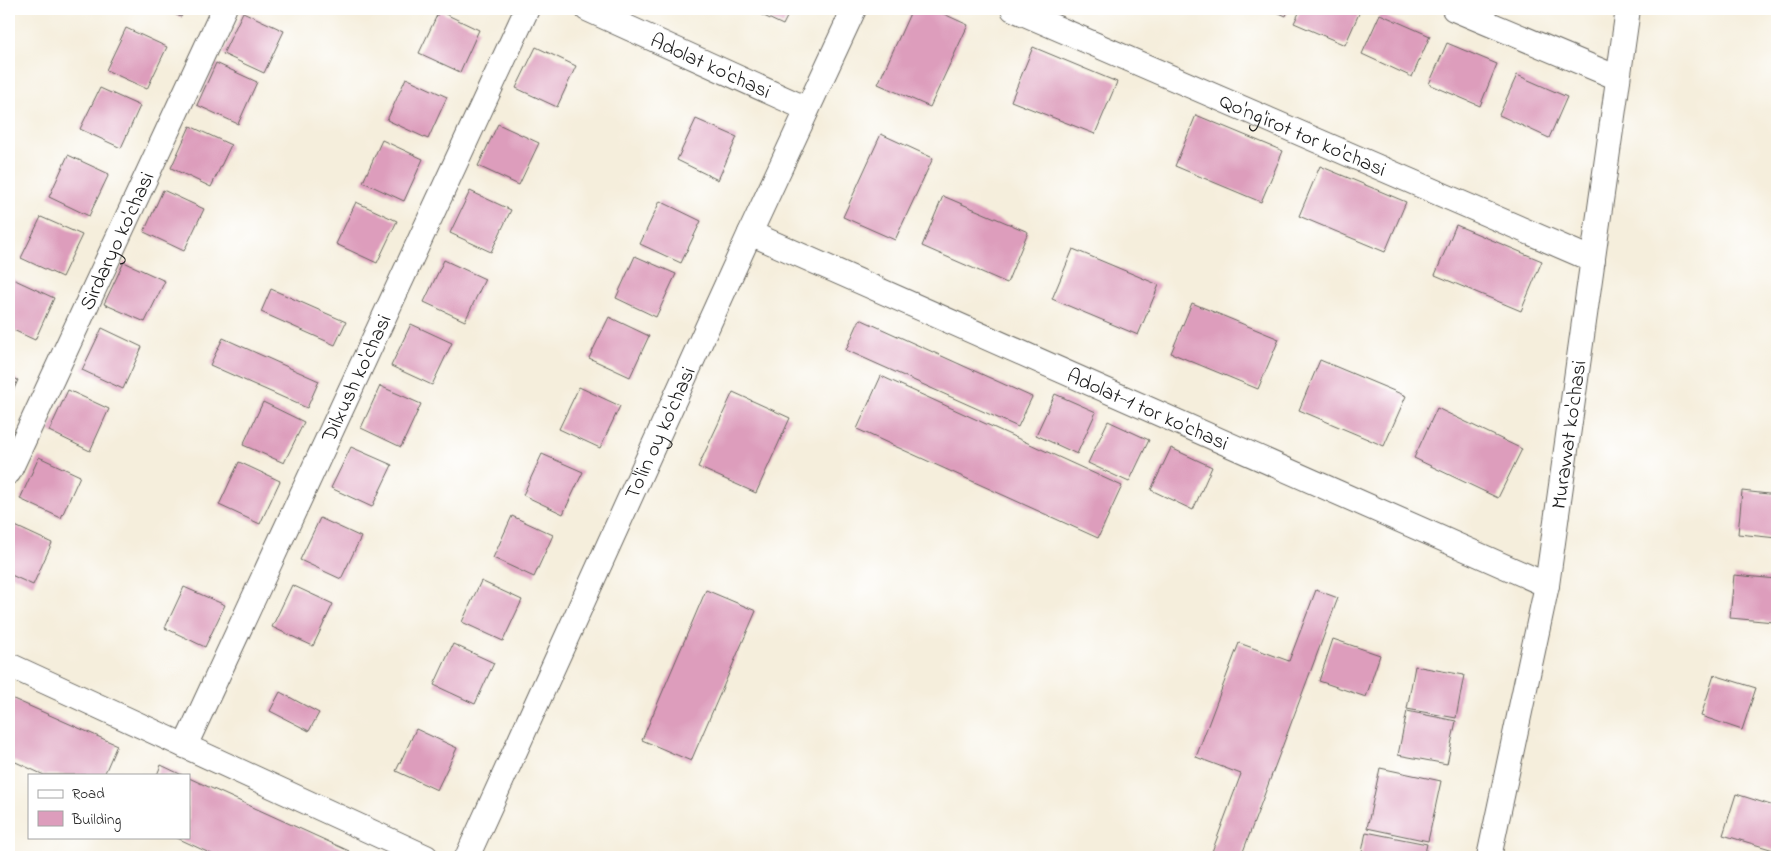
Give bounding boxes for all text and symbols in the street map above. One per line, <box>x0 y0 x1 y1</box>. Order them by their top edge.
street label: Adolat ko'chasi <box>645 27 775 108</box>
street label: Qo'ng'irot tor ko'chasi <box>1214 87 1390 186</box>
street label: Sirdaryo ko'chasi <box>73 167 163 316</box>
street label: Dilxush ko'chasi <box>315 310 400 448</box>
street label: Muravvat ko'chasi <box>1545 359 1595 511</box>
street label: To'lin oy ko'chasi <box>618 362 704 505</box>
street label: Adolat-1 tor ko'chasi <box>1061 362 1233 459</box>
legend <box>28 774 190 838</box>
text: Road <box>72 783 105 805</box>
text: Building <box>71 809 121 832</box>

